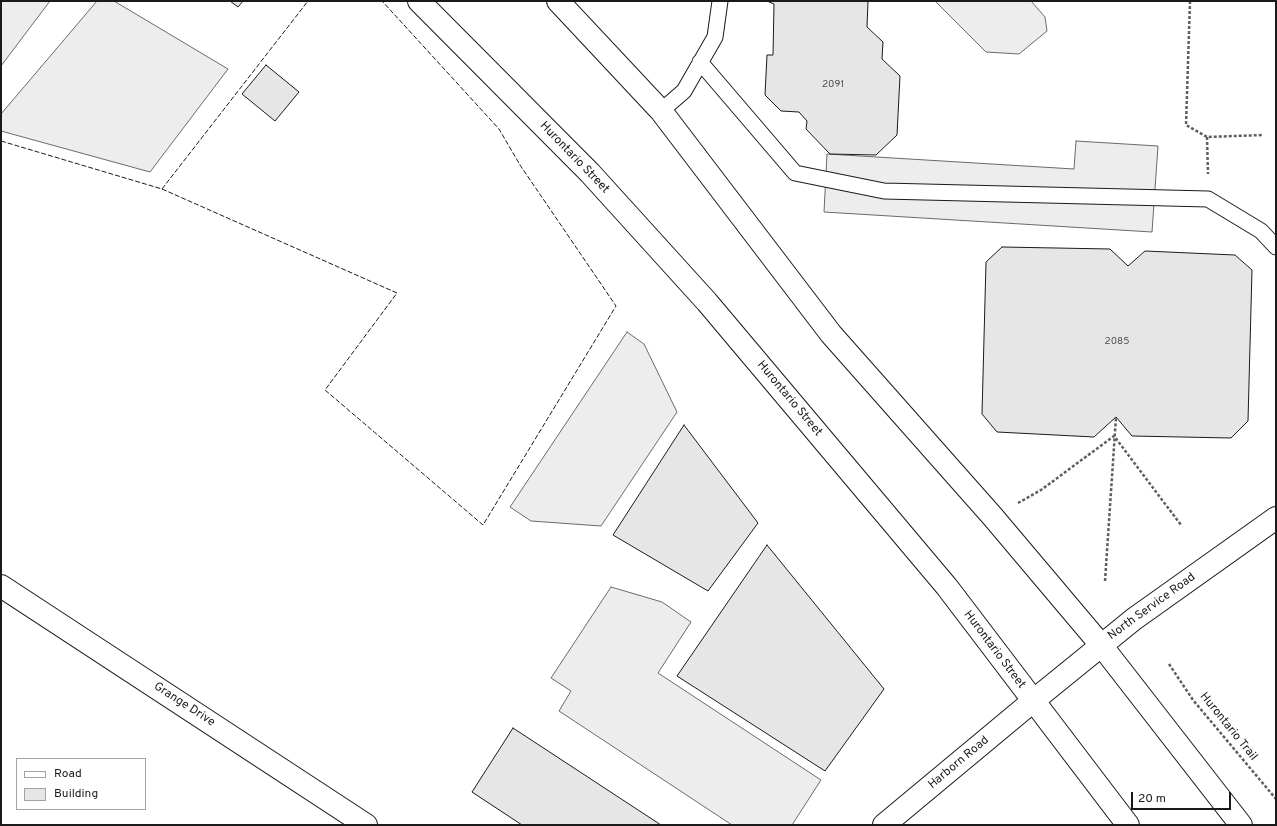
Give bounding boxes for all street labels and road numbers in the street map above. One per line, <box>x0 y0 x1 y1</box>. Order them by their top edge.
street label: Hurontario Street <box>536 119 612 197</box>
street label: Hurontario Street <box>753 358 825 440</box>
street label: North Service Road <box>1105 570 1199 644</box>
street label: Hurontario Street <box>960 608 1028 692</box>
street label: Grange Drive <box>151 680 217 730</box>
street label: Hurontario Trail <box>1196 690 1260 764</box>
street label: Harborn Road <box>926 733 992 793</box>

